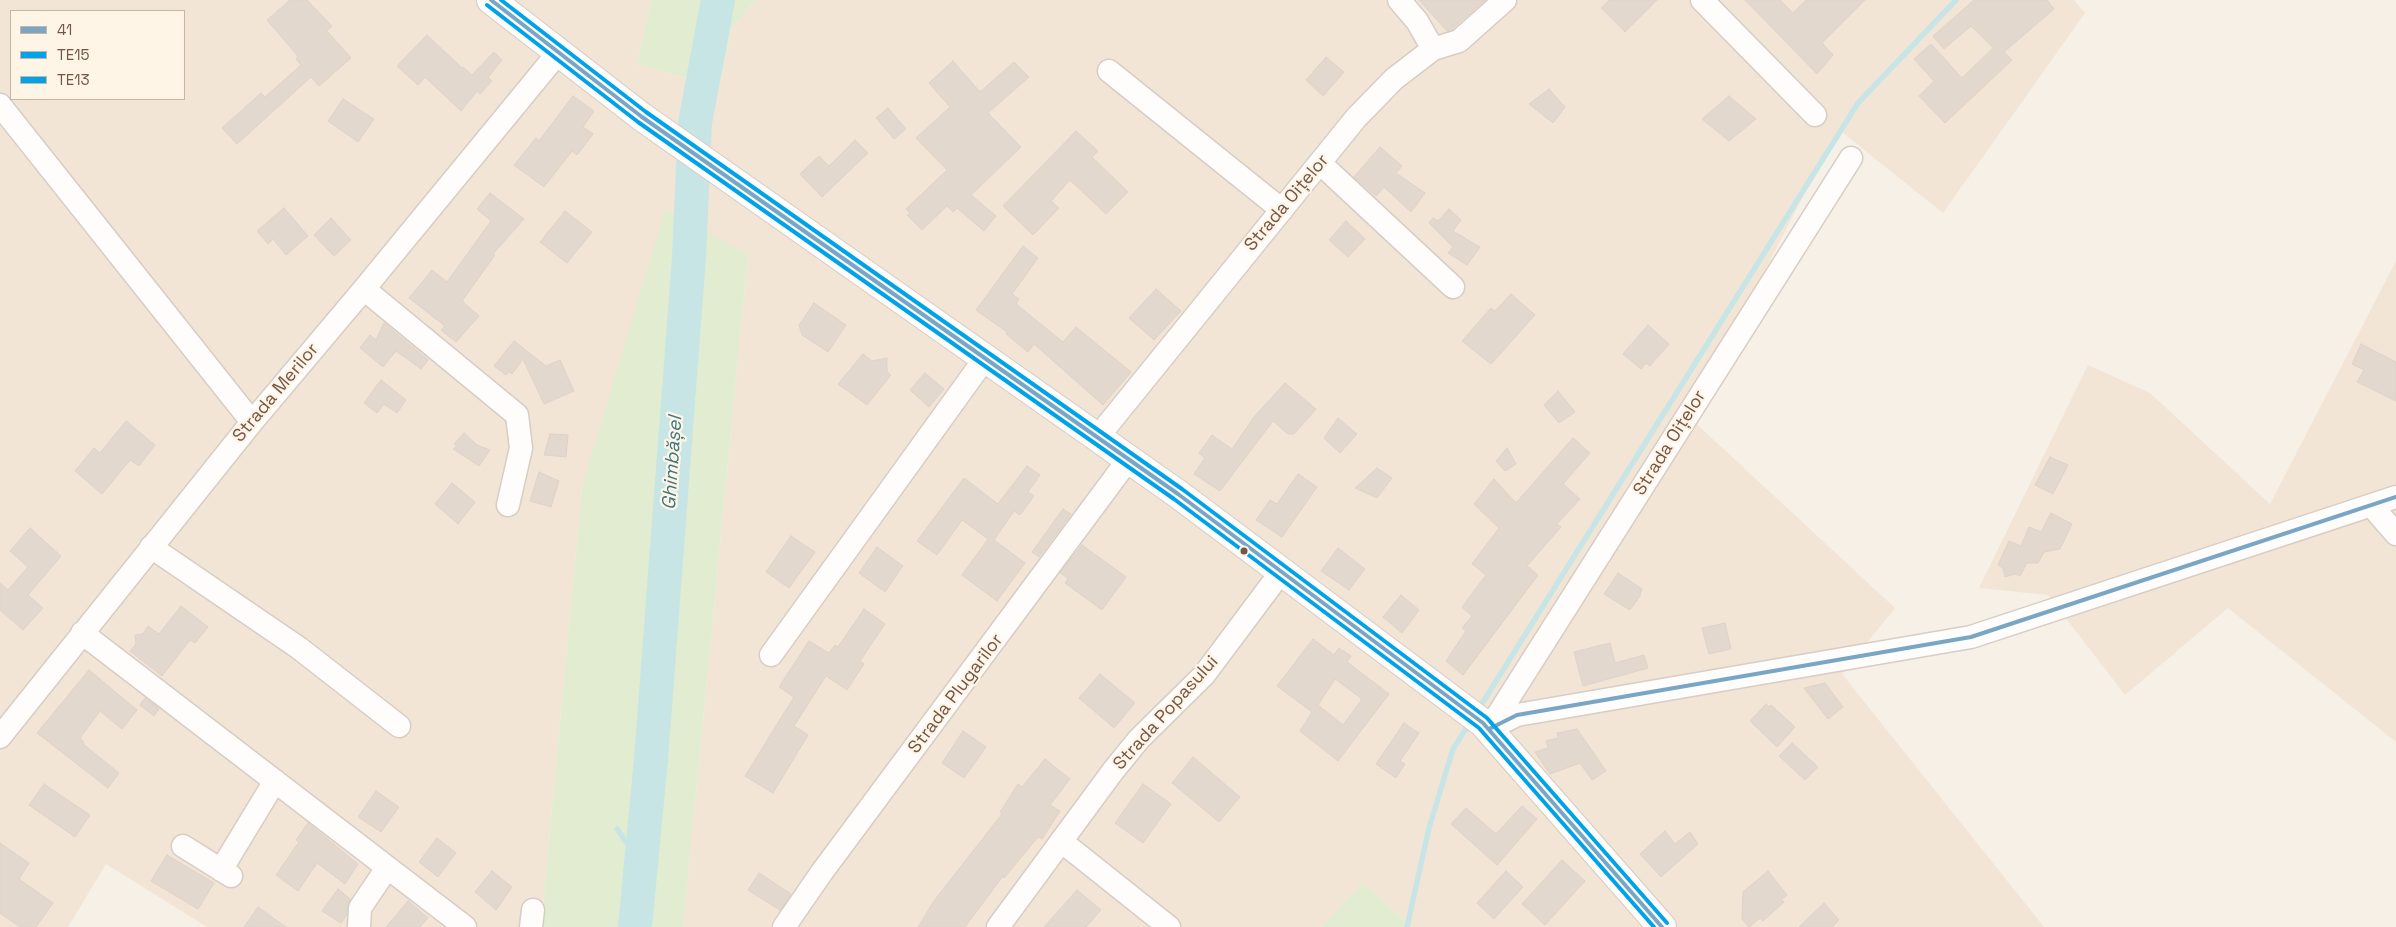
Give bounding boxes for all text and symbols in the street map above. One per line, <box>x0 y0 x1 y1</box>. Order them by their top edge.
legend <box>10 10 185 100</box>
text: 41 <box>57 20 72 39</box>
text: TE15 <box>57 45 90 64</box>
text: TE13 <box>57 70 90 89</box>
street label: Strada Oițelor <box>1240 150 1334 256</box>
street label: Strada Merilor <box>228 339 324 447</box>
street label: Strada Oițelor <box>1629 386 1711 500</box>
water label: Ghimbășel <box>658 415 688 511</box>
unlabelled marker <box>1239 546 1249 556</box>
street label: Strada Plugarilor <box>904 630 1008 758</box>
street label: Strada Popasului <box>1109 651 1223 775</box>

